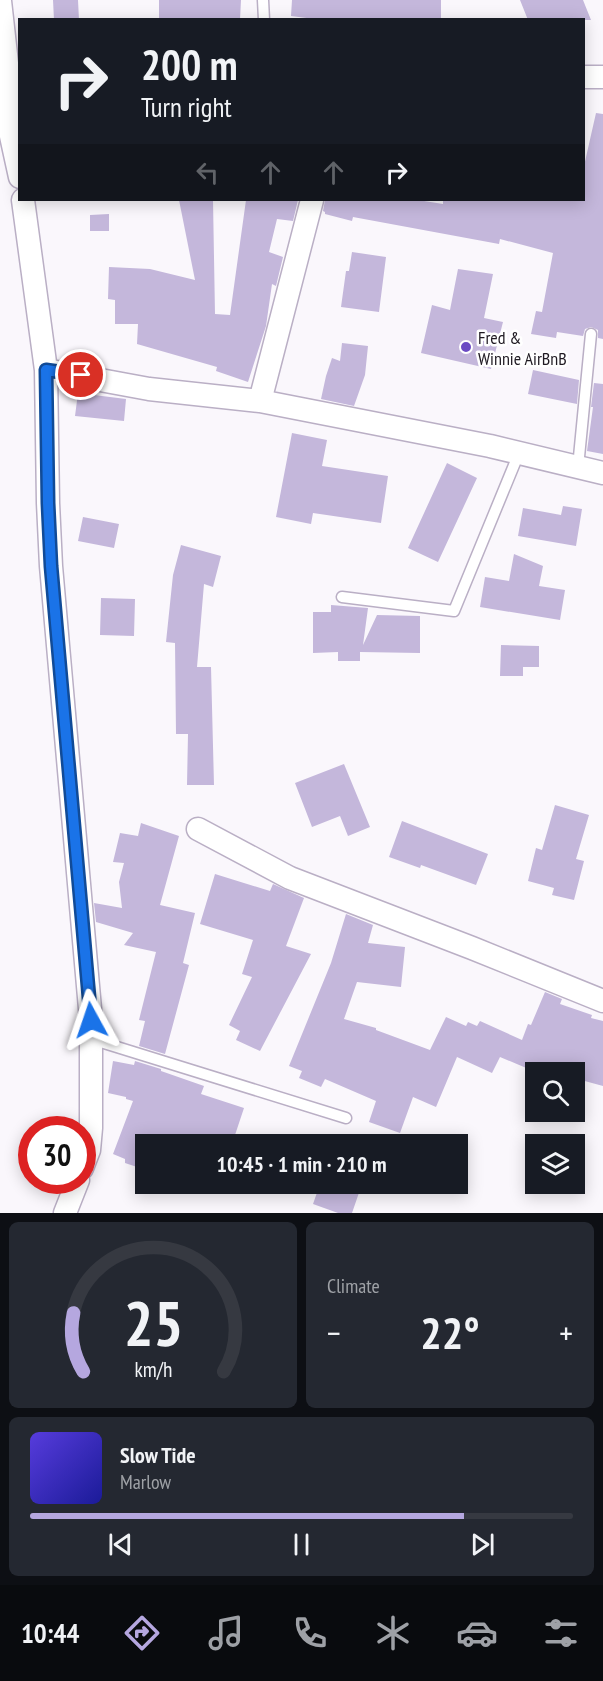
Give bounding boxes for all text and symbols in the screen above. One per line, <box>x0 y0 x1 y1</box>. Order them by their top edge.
text: 200 m <box>141 37 238 92</box>
icon: right <box>42 42 120 120</box>
text: Turn right <box>141 90 232 124</box>
icon: left <box>191 156 224 189</box>
icon: ahead <box>254 156 287 189</box>
icon: ahead <box>317 156 350 189</box>
icon: right <box>380 156 413 189</box>
place label: Fred & Winnie AirBnB <box>478 326 567 370</box>
marker: Fred & Winnie AirBnB <box>459 340 473 354</box>
pin <box>55 349 106 400</box>
icon: arrive <box>64 358 97 391</box>
position arrow <box>59 988 123 1052</box>
map controls <box>525 1062 585 1194</box>
button: search <box>525 1062 585 1122</box>
speed limit sign: 30 <box>18 1116 96 1194</box>
button: layers <box>525 1134 585 1194</box>
text: 10:45 · 1 min · 210 m <box>216 1150 387 1178</box>
text: Climate <box>327 1273 380 1299</box>
text: 25 <box>123 1282 183 1363</box>
text: 22° <box>420 1303 480 1361</box>
text: − <box>327 1311 341 1354</box>
text: + <box>559 1311 573 1354</box>
text: km/h <box>134 1355 172 1383</box>
text: Slow Tide <box>120 1441 196 1469</box>
text: Marlow <box>120 1469 171 1495</box>
icon: previous <box>104 1528 137 1561</box>
icon: pause <box>285 1528 318 1561</box>
icon: next <box>466 1528 499 1561</box>
icon: directions <box>121 1612 163 1654</box>
icon: music <box>205 1612 247 1654</box>
icon: phone <box>289 1612 331 1654</box>
icon: climate <box>372 1612 414 1654</box>
icon: car <box>456 1612 498 1654</box>
icon: filters <box>540 1612 582 1654</box>
text: 10:44 <box>21 1616 79 1650</box>

